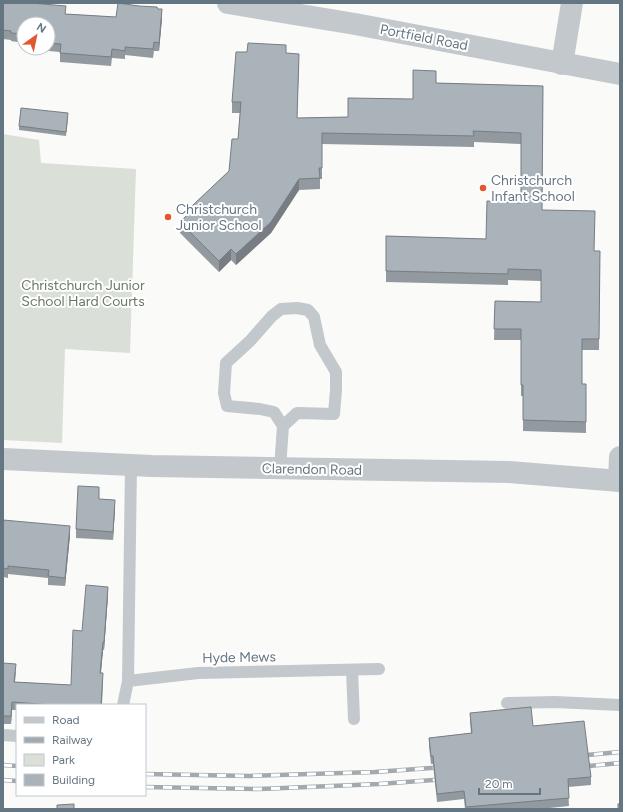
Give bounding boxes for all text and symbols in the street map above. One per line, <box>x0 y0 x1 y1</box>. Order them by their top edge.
north arrow <box>16 16 56 56</box>
text: N <box>34 20 48 36</box>
street label: Portfield Road <box>379 21 469 54</box>
place label: Christchurch Infant School <box>491 172 575 205</box>
marker: Christchurch Infant School <box>478 183 488 193</box>
place label: Christchurch Junior School <box>176 201 262 234</box>
marker: Christchurch Junior School <box>163 212 173 222</box>
park label: Christchurch Junior School Hard Courts <box>21 277 145 310</box>
street label: Clarendon Road <box>262 460 362 479</box>
street label: Hyde Mews <box>202 648 276 667</box>
legend <box>16 704 146 796</box>
text: Road <box>52 713 80 727</box>
text: Railway <box>52 733 93 747</box>
text: Park <box>52 753 75 767</box>
scale bar <box>479 770 540 796</box>
text: Building <box>52 773 95 787</box>
text: 20 m <box>485 777 513 791</box>

